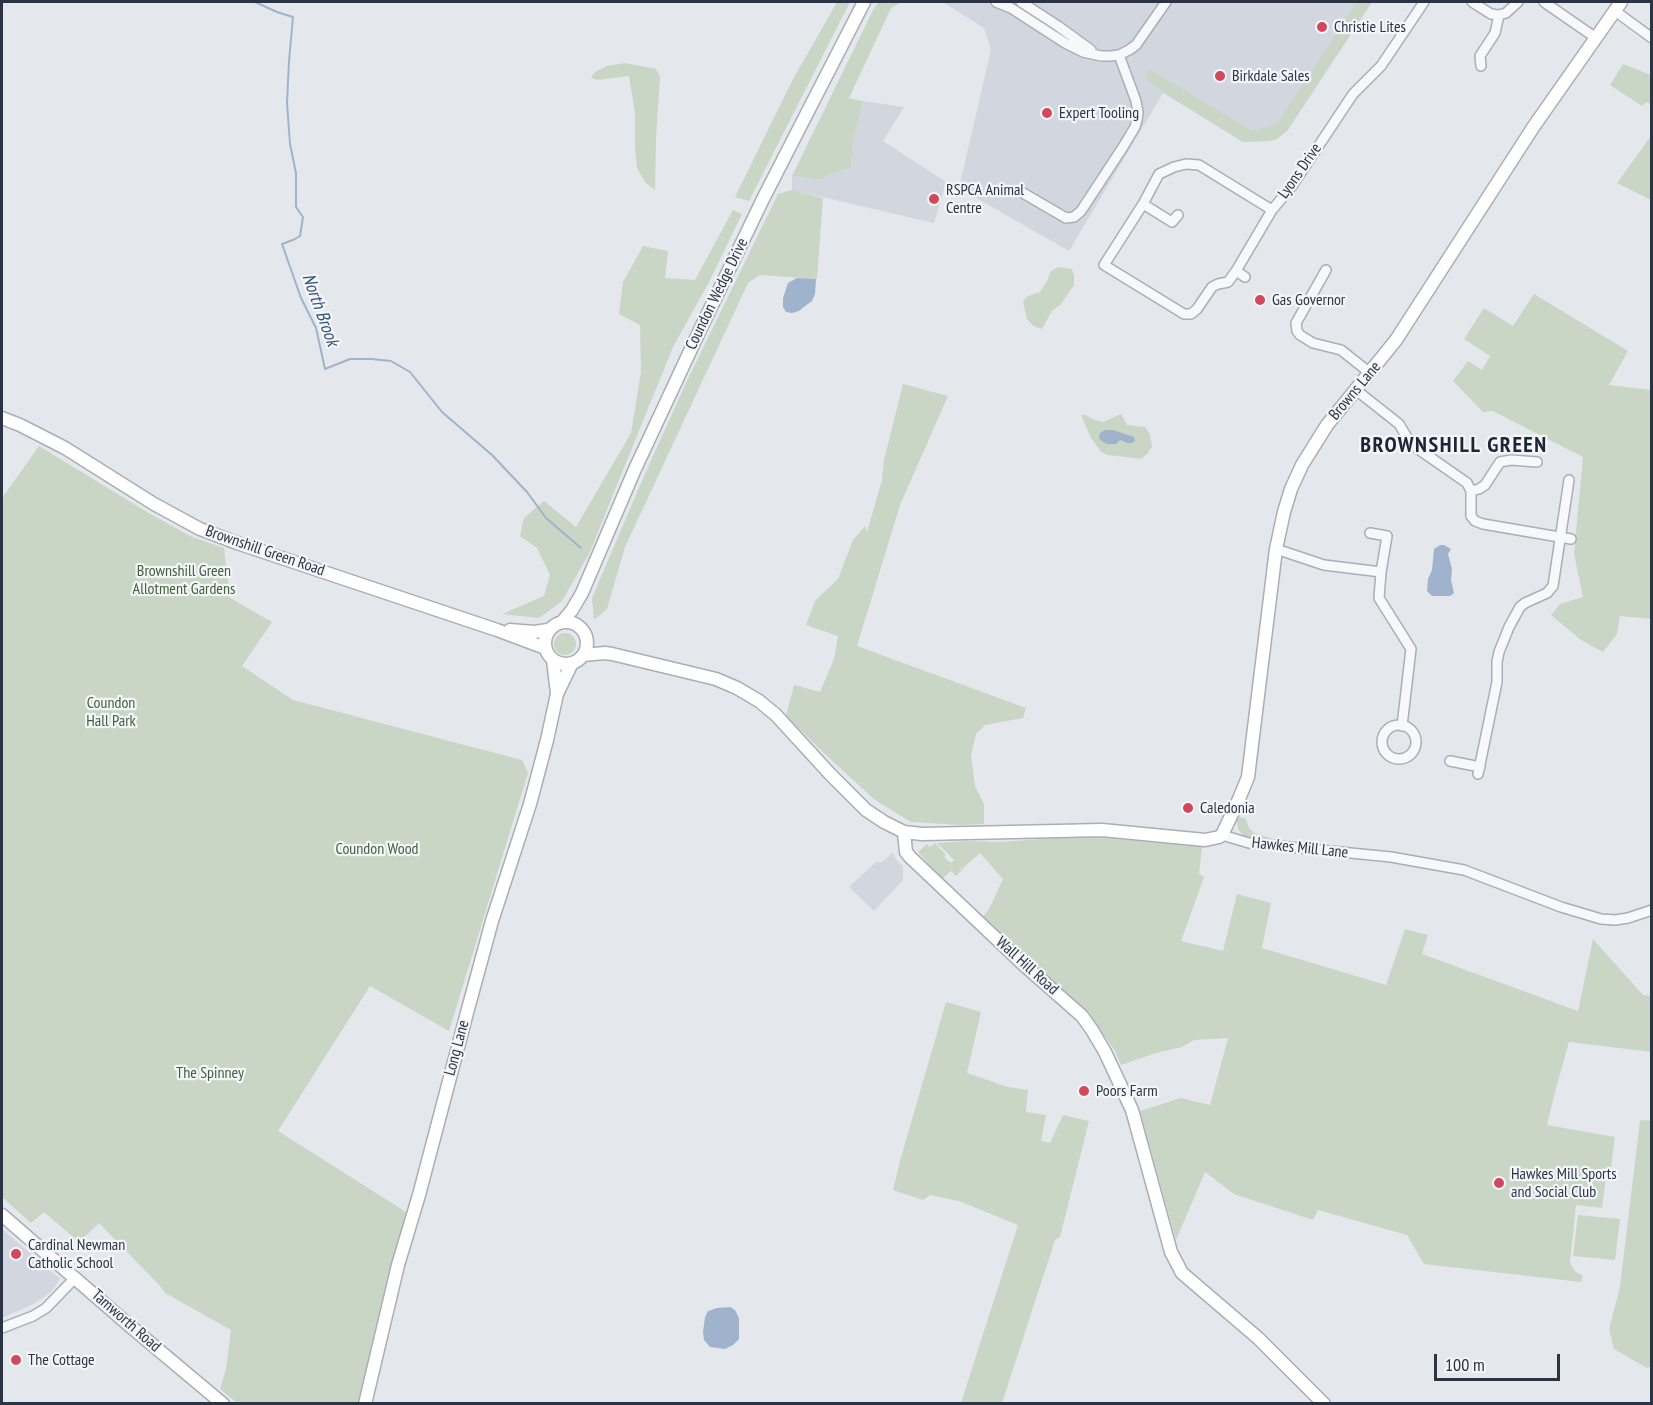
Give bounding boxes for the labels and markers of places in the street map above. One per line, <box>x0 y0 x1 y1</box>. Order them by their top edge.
place label: Christie Lites <box>1334 17 1406 37</box>
marker: Christie Lites <box>1315 20 1329 34</box>
place label: Birkdale Sales <box>1232 66 1310 86</box>
marker: Birkdale Sales <box>1213 69 1227 83</box>
place label: Expert Tooling <box>1059 103 1139 123</box>
marker: Expert Tooling <box>1040 106 1054 120</box>
place label: RSPCA Animal Centre <box>946 180 1024 218</box>
marker: RSPCA Animal Centre <box>927 192 941 206</box>
place label: Gas Governor <box>1272 290 1345 310</box>
marker: Gas Governor <box>1253 293 1267 307</box>
place label: Caledonia <box>1200 798 1255 818</box>
marker: Caledonia <box>1181 801 1195 815</box>
place label: Poors Farm <box>1096 1081 1158 1101</box>
marker: Poors Farm <box>1077 1084 1091 1098</box>
place label: Hawkes Mill Sports and Social Club <box>1511 1164 1617 1202</box>
marker: Hawkes Mill Sports and Social Club <box>1492 1176 1506 1190</box>
place label: Cardinal Newman Catholic School <box>28 1235 125 1273</box>
marker: Cardinal Newman Catholic School <box>9 1247 23 1261</box>
place label: The Cottage <box>28 1350 95 1370</box>
marker: The Cottage <box>9 1353 23 1367</box>

